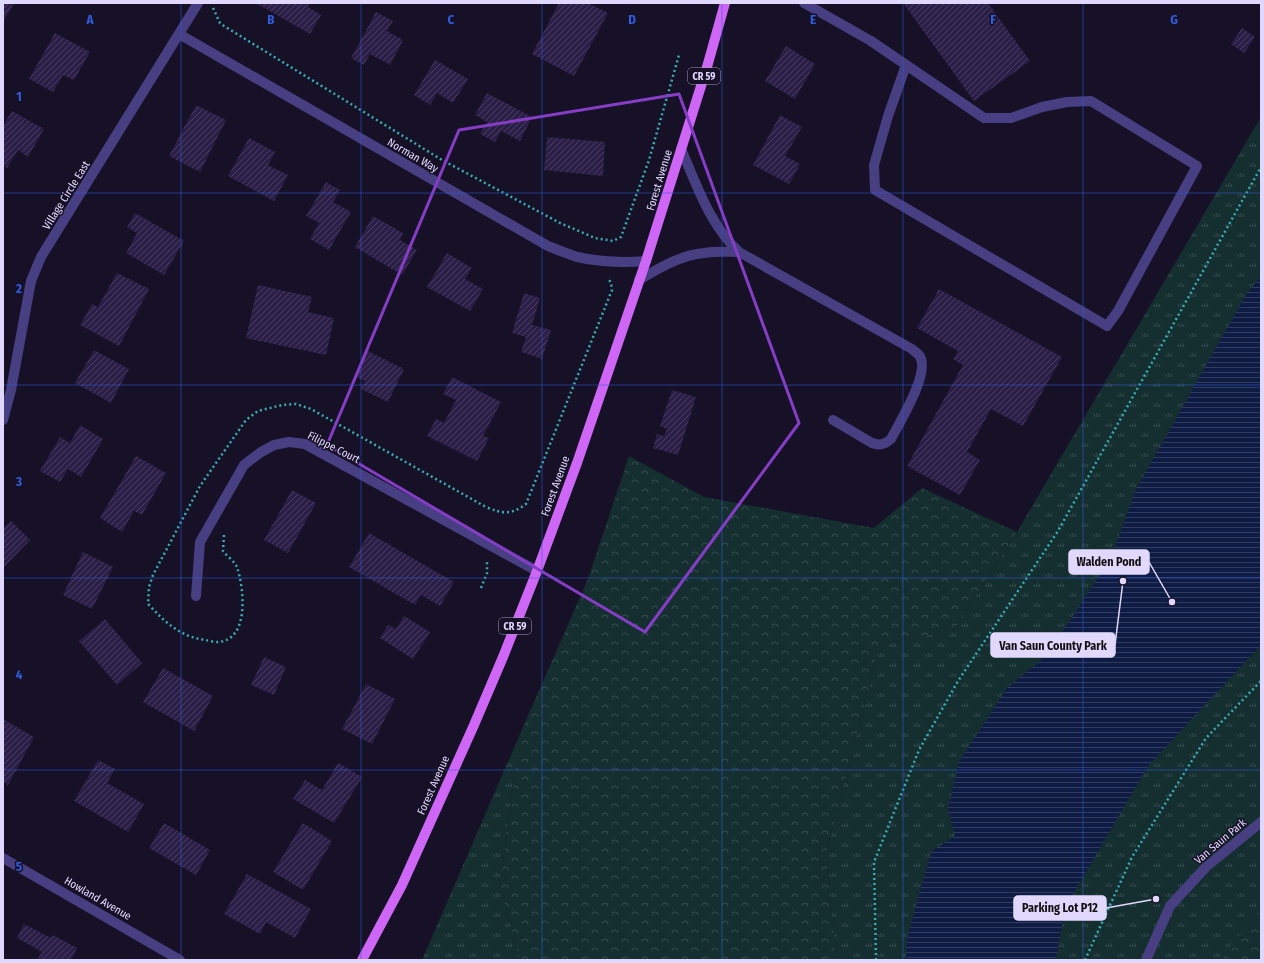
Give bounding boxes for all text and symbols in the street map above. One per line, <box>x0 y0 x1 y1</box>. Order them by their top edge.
text: A <box>85 12 94 27</box>
text: B <box>267 12 275 27</box>
text: C <box>448 12 455 27</box>
text: D <box>628 12 636 27</box>
text: E <box>810 12 816 27</box>
text: F <box>990 12 996 27</box>
text: G <box>1170 12 1178 27</box>
road number: CR 59 <box>688 68 720 84</box>
text: 1 <box>16 89 22 104</box>
street label: Norman Way <box>385 136 441 175</box>
street label: Forest Avenue <box>644 148 675 212</box>
street label: Village Circle East <box>40 158 93 232</box>
text: 2 <box>15 281 22 296</box>
street label: Filippe Court <box>305 429 362 466</box>
street label: Forest Avenue <box>539 454 572 518</box>
text: 3 <box>15 474 22 489</box>
callout: Walden Pond <box>1069 550 1149 574</box>
text: Walden Pond <box>1077 555 1141 569</box>
road number: CR 59 <box>499 618 531 634</box>
callout: Van Saun County Park <box>991 633 1115 657</box>
text: Van Saun County Park <box>998 639 1108 653</box>
text: 4 <box>16 667 23 682</box>
street label: Forest Avenue <box>415 754 452 817</box>
street label: Van Saun Park <box>1192 815 1249 867</box>
text: 5 <box>16 859 22 874</box>
street label: Howland Avenue <box>62 874 134 923</box>
callout: Parking Lot P12 <box>1014 896 1106 920</box>
text: Parking Lot P12 <box>1022 901 1098 915</box>

